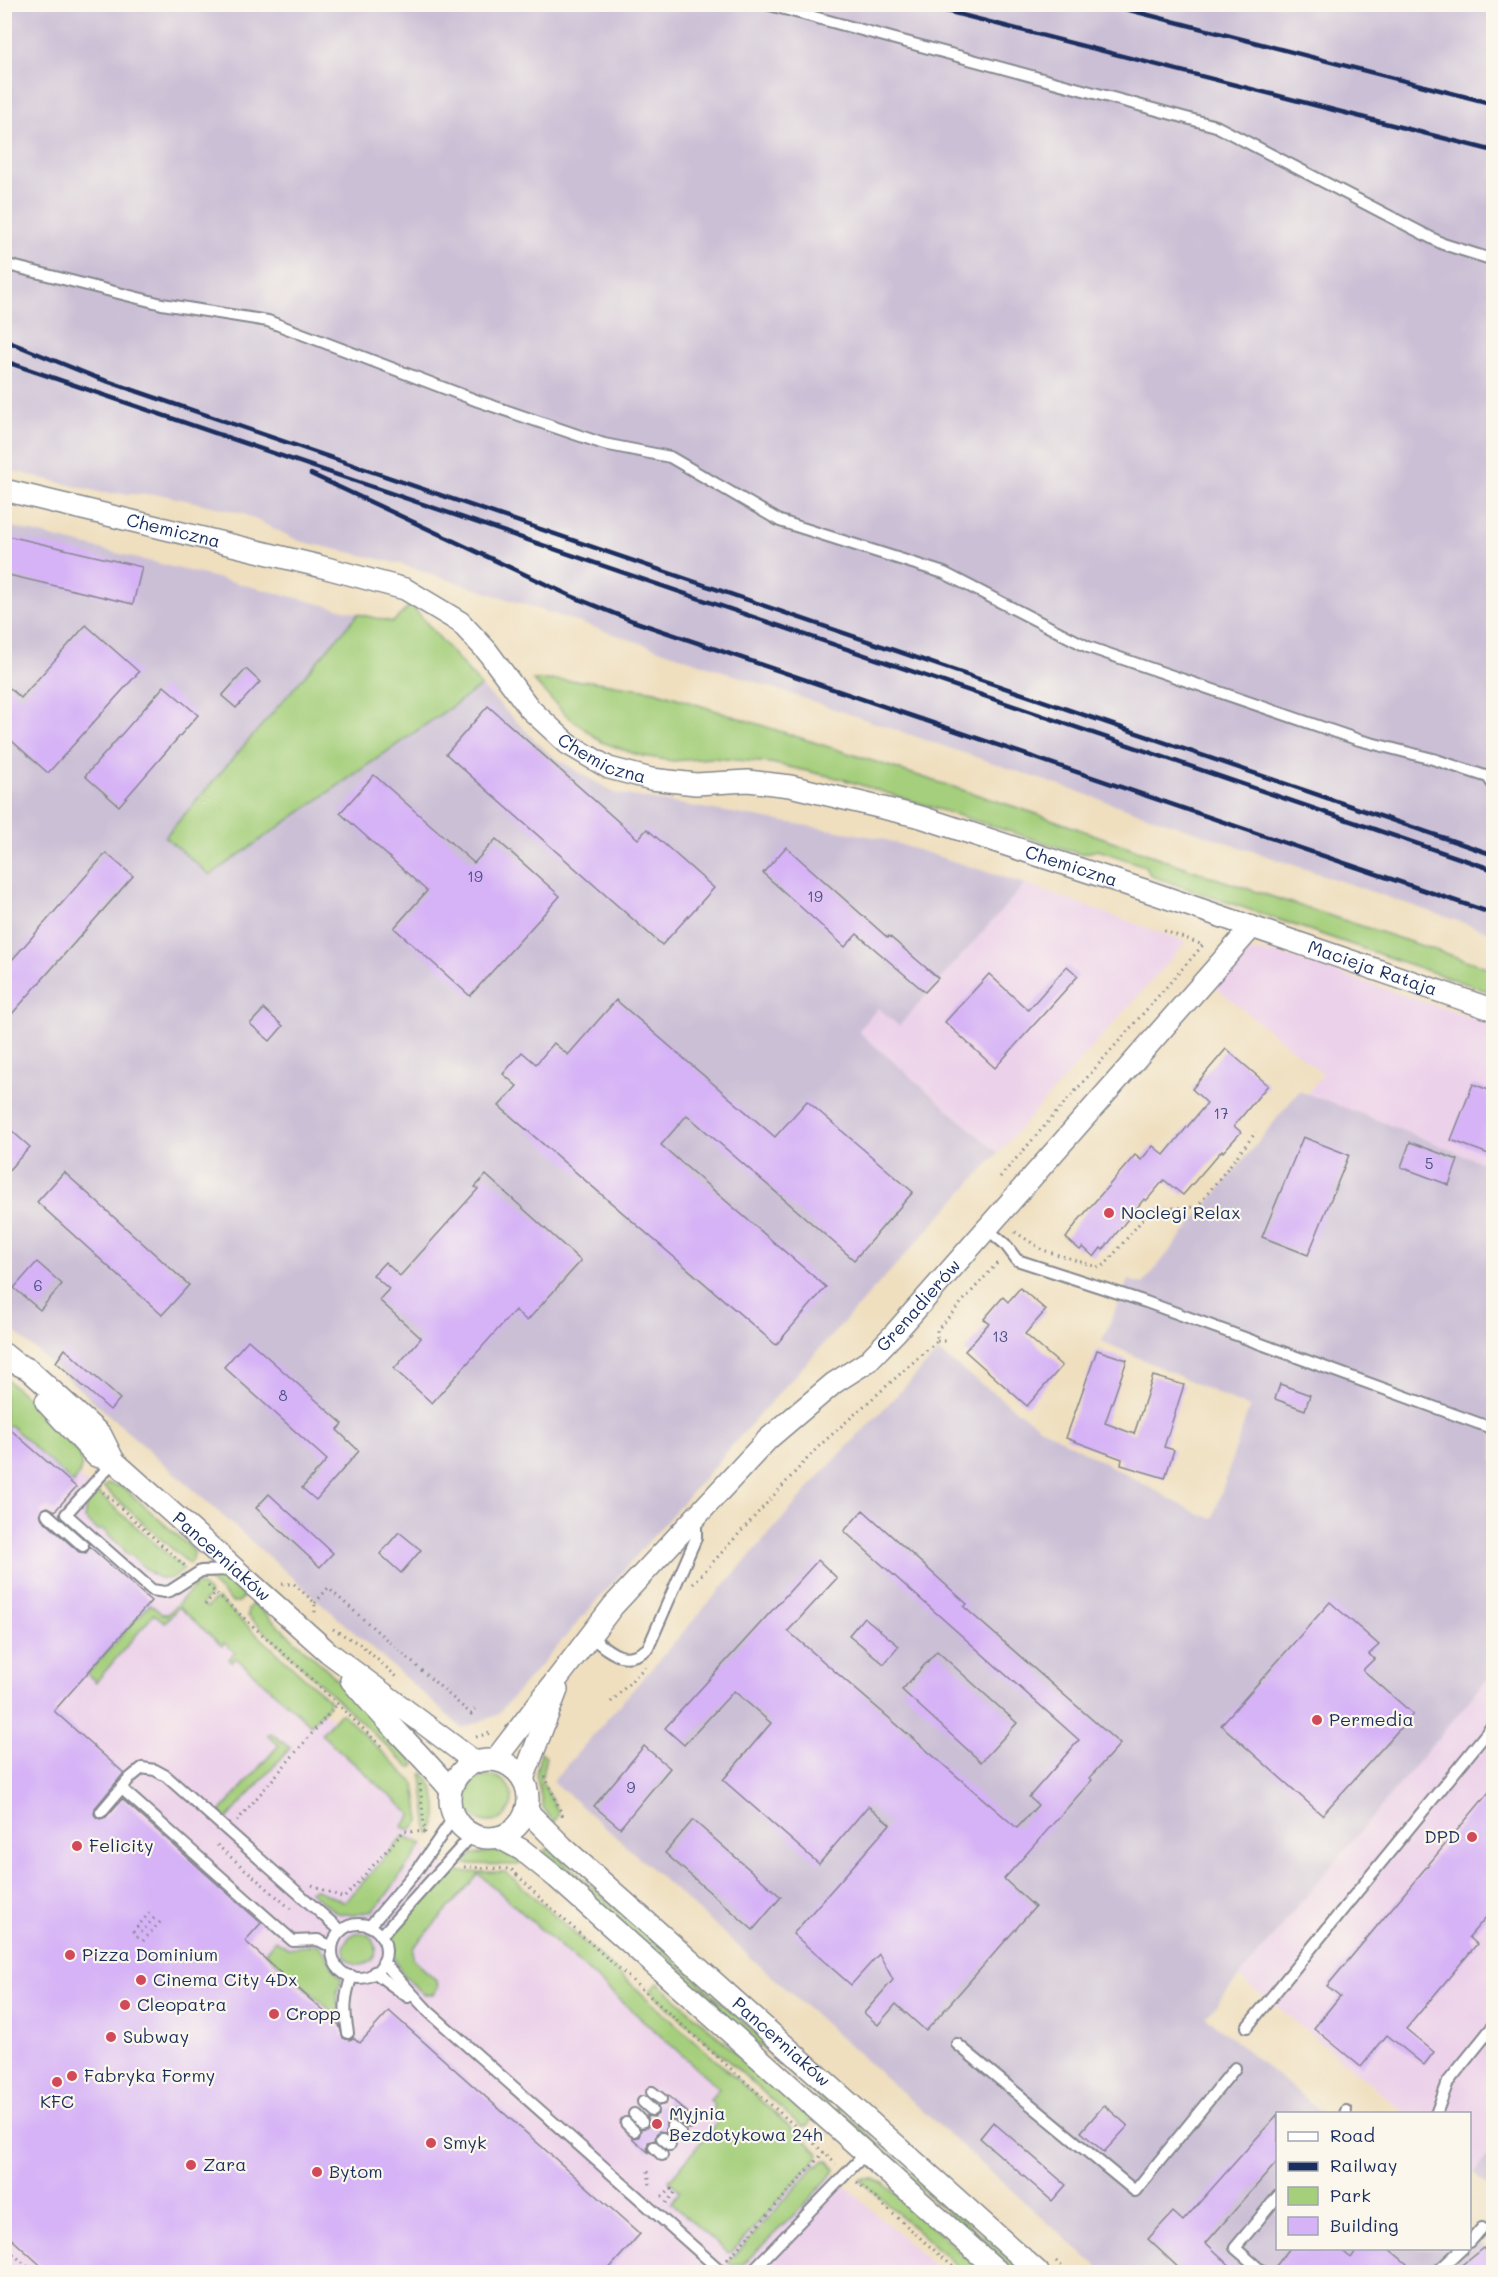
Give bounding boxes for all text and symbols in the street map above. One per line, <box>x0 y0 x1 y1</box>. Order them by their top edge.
street label: Chemiczna <box>124 507 223 553</box>
street label: Chemiczna <box>553 727 649 788</box>
street label: Chemiczna <box>1022 839 1121 892</box>
house number: 19 <box>467 866 483 886</box>
house number: 19 <box>807 886 823 906</box>
street label: Macieja Rataja <box>1305 934 1441 1001</box>
house number: 17 <box>1213 1103 1229 1123</box>
house number: 5 <box>1425 1153 1433 1173</box>
place label: Noclegi Relax <box>1121 1200 1240 1224</box>
marker: Noclegi Relax <box>1102 1206 1116 1220</box>
street label: Grenadierów <box>870 1253 966 1357</box>
house number: 6 <box>33 1275 43 1295</box>
house number: 13 <box>992 1326 1008 1346</box>
house number: 8 <box>278 1385 288 1405</box>
street label: Pancerniaków <box>168 1506 276 1606</box>
place label: Permedia <box>1329 1707 1414 1731</box>
marker: Permedia <box>1310 1713 1324 1727</box>
house number: 9 <box>627 1777 636 1797</box>
place label: DPD <box>1424 1824 1460 1848</box>
marker: DPD <box>1465 1830 1479 1844</box>
place label: Felicity <box>89 1833 154 1857</box>
marker: Felicity <box>70 1839 84 1853</box>
place label: Pizza Dominium <box>82 1942 218 1966</box>
marker: Pizza Dominium <box>63 1948 77 1962</box>
place label: Cinema City 4Dx <box>153 1967 297 1991</box>
marker: Cinema City 4Dx <box>134 1973 148 1987</box>
street label: Pancerniaków <box>728 1991 836 2092</box>
place label: Cleopatra <box>137 1992 227 2016</box>
marker: Cleopatra <box>118 1998 132 2012</box>
place label: Cropp <box>286 2001 341 2025</box>
marker: Cropp <box>267 2007 281 2021</box>
place label: Subway <box>123 2024 189 2048</box>
marker: Subway <box>104 2030 118 2044</box>
place label: Fabryka Formy <box>84 2063 215 2087</box>
marker: Fabryka Formy <box>65 2069 79 2083</box>
marker: KFC <box>50 2075 64 2089</box>
place label: KFC <box>40 2089 74 2113</box>
place label: Myjnia Bezdotykowa 24h <box>669 2101 823 2146</box>
legend <box>1276 2112 1471 2250</box>
marker: Myjnia Bezdotykowa 24h <box>650 2117 664 2131</box>
text: Road <box>1330 2123 1375 2147</box>
place label: Smyk <box>443 2130 486 2154</box>
marker: Smyk <box>424 2136 438 2150</box>
place label: Zara <box>203 2152 247 2176</box>
text: Railway <box>1330 2153 1397 2177</box>
marker: Zara <box>184 2158 198 2172</box>
place label: Bytom <box>329 2159 383 2183</box>
marker: Bytom <box>310 2165 324 2179</box>
text: Park <box>1330 2183 1371 2207</box>
text: Building <box>1330 2213 1398 2237</box>

